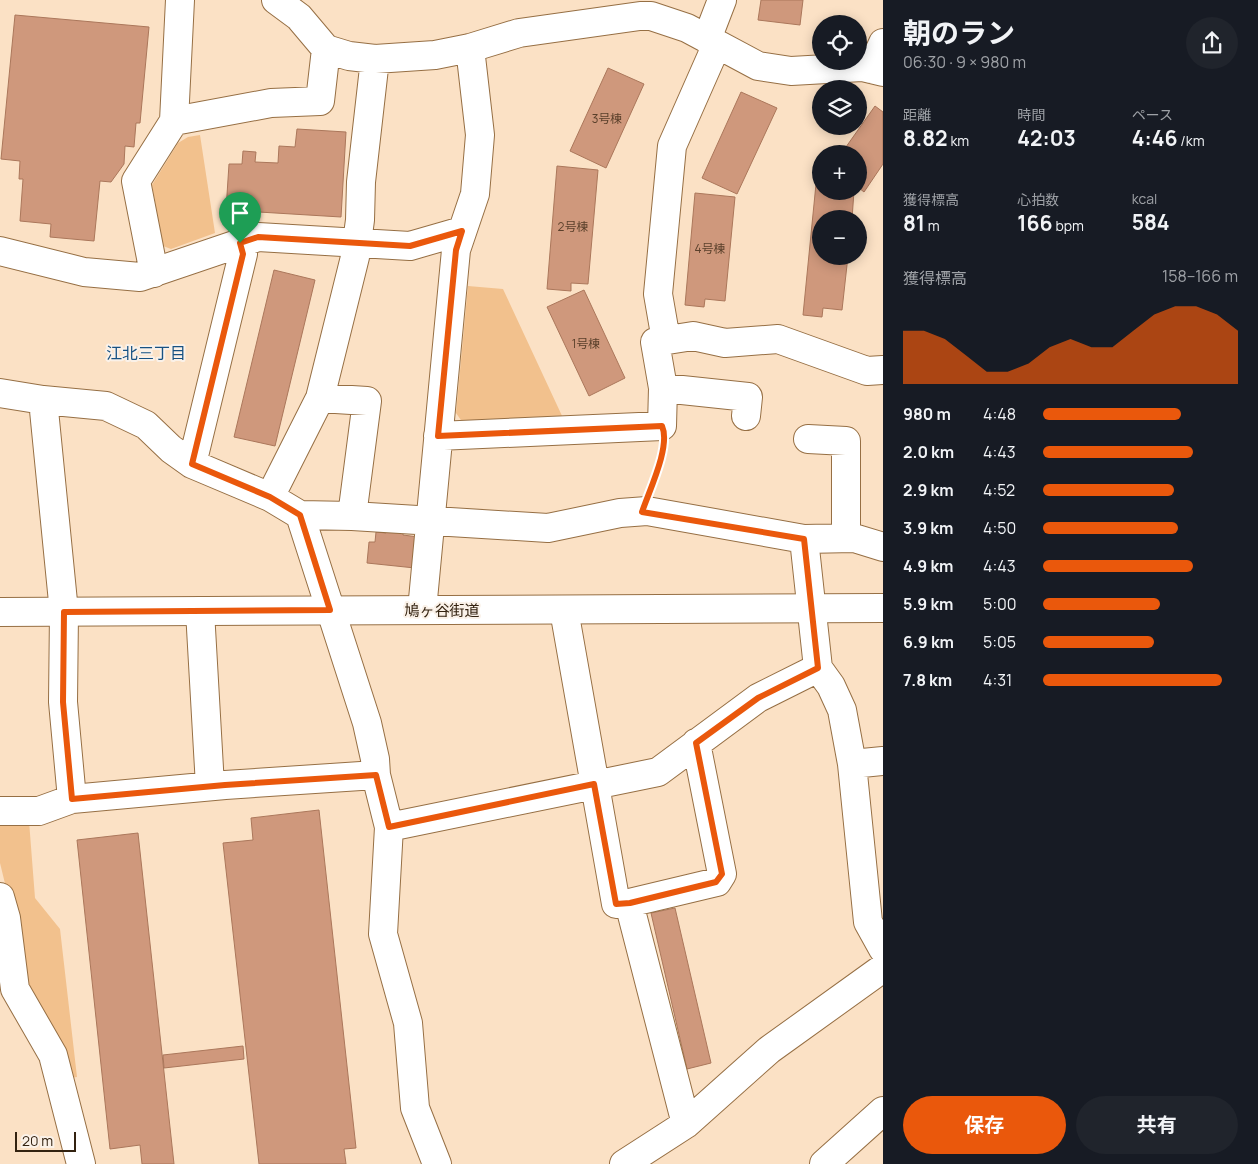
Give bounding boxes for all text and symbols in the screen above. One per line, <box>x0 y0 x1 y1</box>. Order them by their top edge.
text: 朝のラン <box>903 13 1015 51</box>
map controls <box>812 15 867 265</box>
button: locate <box>812 15 867 70</box>
button: share <box>1186 17 1238 69</box>
text: 06:30 · 9 × 980 m <box>903 51 1026 73</box>
button: layers <box>812 80 867 135</box>
text: 距離 <box>903 105 931 124</box>
text: 時間 <box>1017 105 1045 124</box>
text: ペース <box>1132 105 1173 124</box>
house number: 3号棟 <box>592 110 622 127</box>
text: 8.82 <box>903 124 948 152</box>
text: 42:03 <box>1017 124 1076 152</box>
text: 4:46 <box>1132 124 1177 152</box>
text: km <box>948 131 969 150</box>
text: /km <box>1177 131 1205 150</box>
button: + <box>812 145 867 200</box>
text: kcal <box>1132 189 1157 208</box>
text: 獲得標高 <box>903 190 959 209</box>
text: 心拍数 <box>1017 190 1059 209</box>
pin <box>219 192 261 243</box>
icon: arrive <box>226 199 254 227</box>
text: 584 <box>1132 208 1170 236</box>
text: 81 <box>903 209 925 237</box>
text: 166 <box>1017 209 1053 237</box>
button: − <box>812 210 867 265</box>
text: m <box>925 216 940 235</box>
text: bpm <box>1053 216 1084 235</box>
house number: 2号棟 <box>558 218 588 235</box>
house number: 4号棟 <box>694 240 726 257</box>
text: 158–166 m <box>1162 265 1238 287</box>
text: 獲得標高 <box>903 267 967 289</box>
house number: 1号棟 <box>572 335 600 352</box>
district label: 江北三丁目 <box>106 342 186 364</box>
text: 980 m <box>903 403 951 425</box>
text: 4:48 <box>983 403 1016 425</box>
text: 2.0 km <box>903 441 954 463</box>
text: 4:43 <box>983 441 1016 463</box>
text: 2.9 km <box>903 479 954 501</box>
text: 4:52 <box>983 479 1015 501</box>
text: 3.9 km <box>903 517 953 539</box>
text: 4:50 <box>983 517 1016 539</box>
text: 4.9 km <box>903 555 953 577</box>
text: 4:43 <box>983 555 1016 577</box>
text: 5.9 km <box>903 593 953 615</box>
text: 5:00 <box>983 593 1017 615</box>
street label: 鳩ヶ谷街道 <box>404 600 480 621</box>
text: 6.9 km <box>903 631 954 653</box>
text: 5:05 <box>983 631 1016 653</box>
text: 7.8 km <box>903 669 952 691</box>
text: 4:31 <box>983 669 1012 691</box>
button: 保存 <box>903 1096 1066 1154</box>
button: 共有 <box>1076 1096 1238 1154</box>
scale bar <box>15 1129 76 1152</box>
text: 20 m <box>22 1131 53 1150</box>

